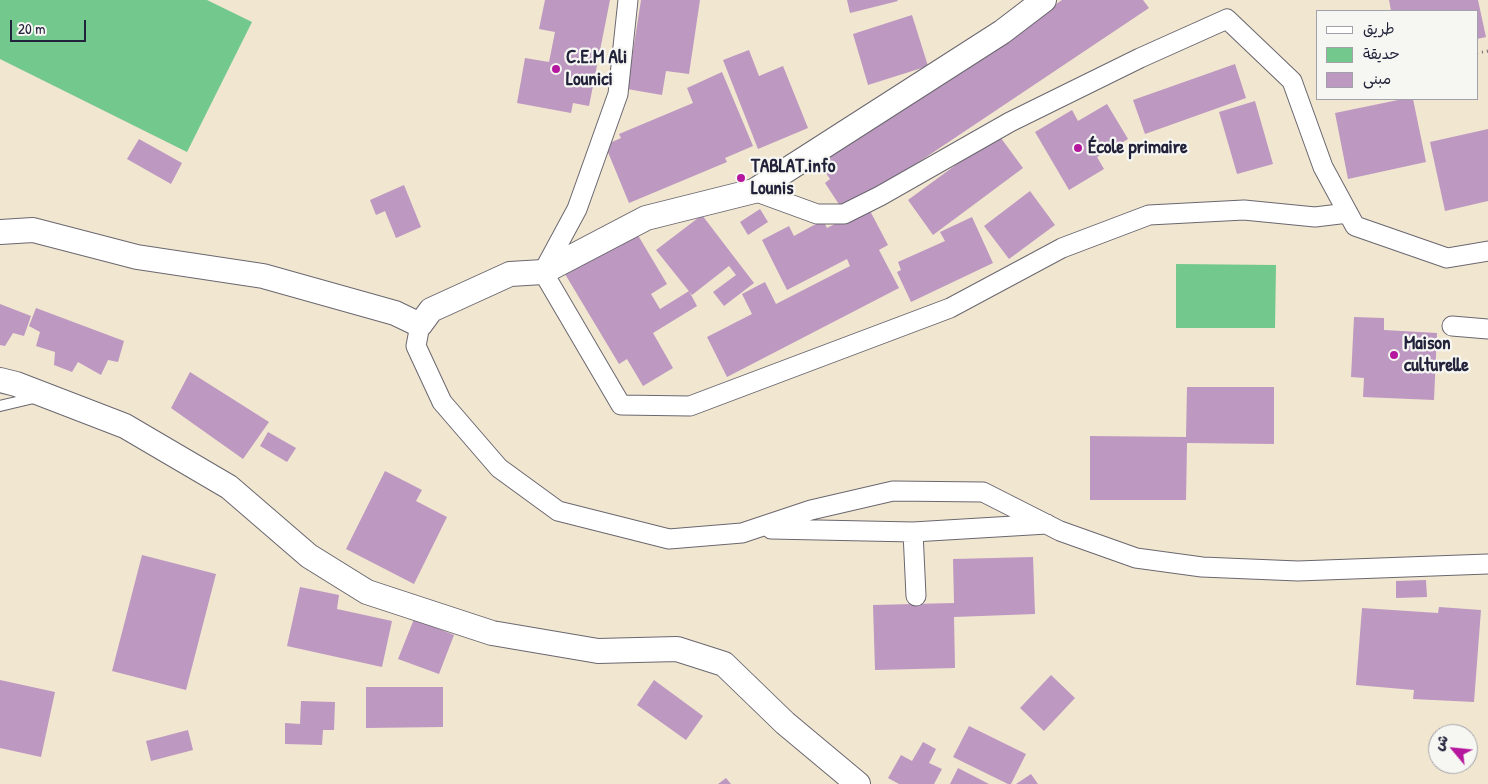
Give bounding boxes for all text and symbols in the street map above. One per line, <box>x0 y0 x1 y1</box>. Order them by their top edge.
scale bar <box>12 10 89 42</box>
legend <box>1316 10 1478 100</box>
text: 20 m <box>18 18 45 39</box>
text: طريق <box>1363 18 1395 39</box>
text: حديقة <box>1363 43 1400 64</box>
place label: C.E.M Ali Lounici <box>566 47 627 91</box>
marker: C.E.M Ali Lounici <box>550 63 562 75</box>
text: مبنى <box>1363 68 1391 89</box>
place label: École primaire <box>1088 137 1188 159</box>
marker: École primaire <box>1072 142 1084 154</box>
place label: TABLAT.info Lounis <box>751 156 835 200</box>
marker: TABLAT.info Lounis <box>735 172 747 184</box>
place label: Maison culturelle <box>1404 333 1469 377</box>
marker: Maison culturelle <box>1388 349 1400 361</box>
north arrow <box>1428 724 1478 774</box>
text: ش <box>1428 731 1452 753</box>

